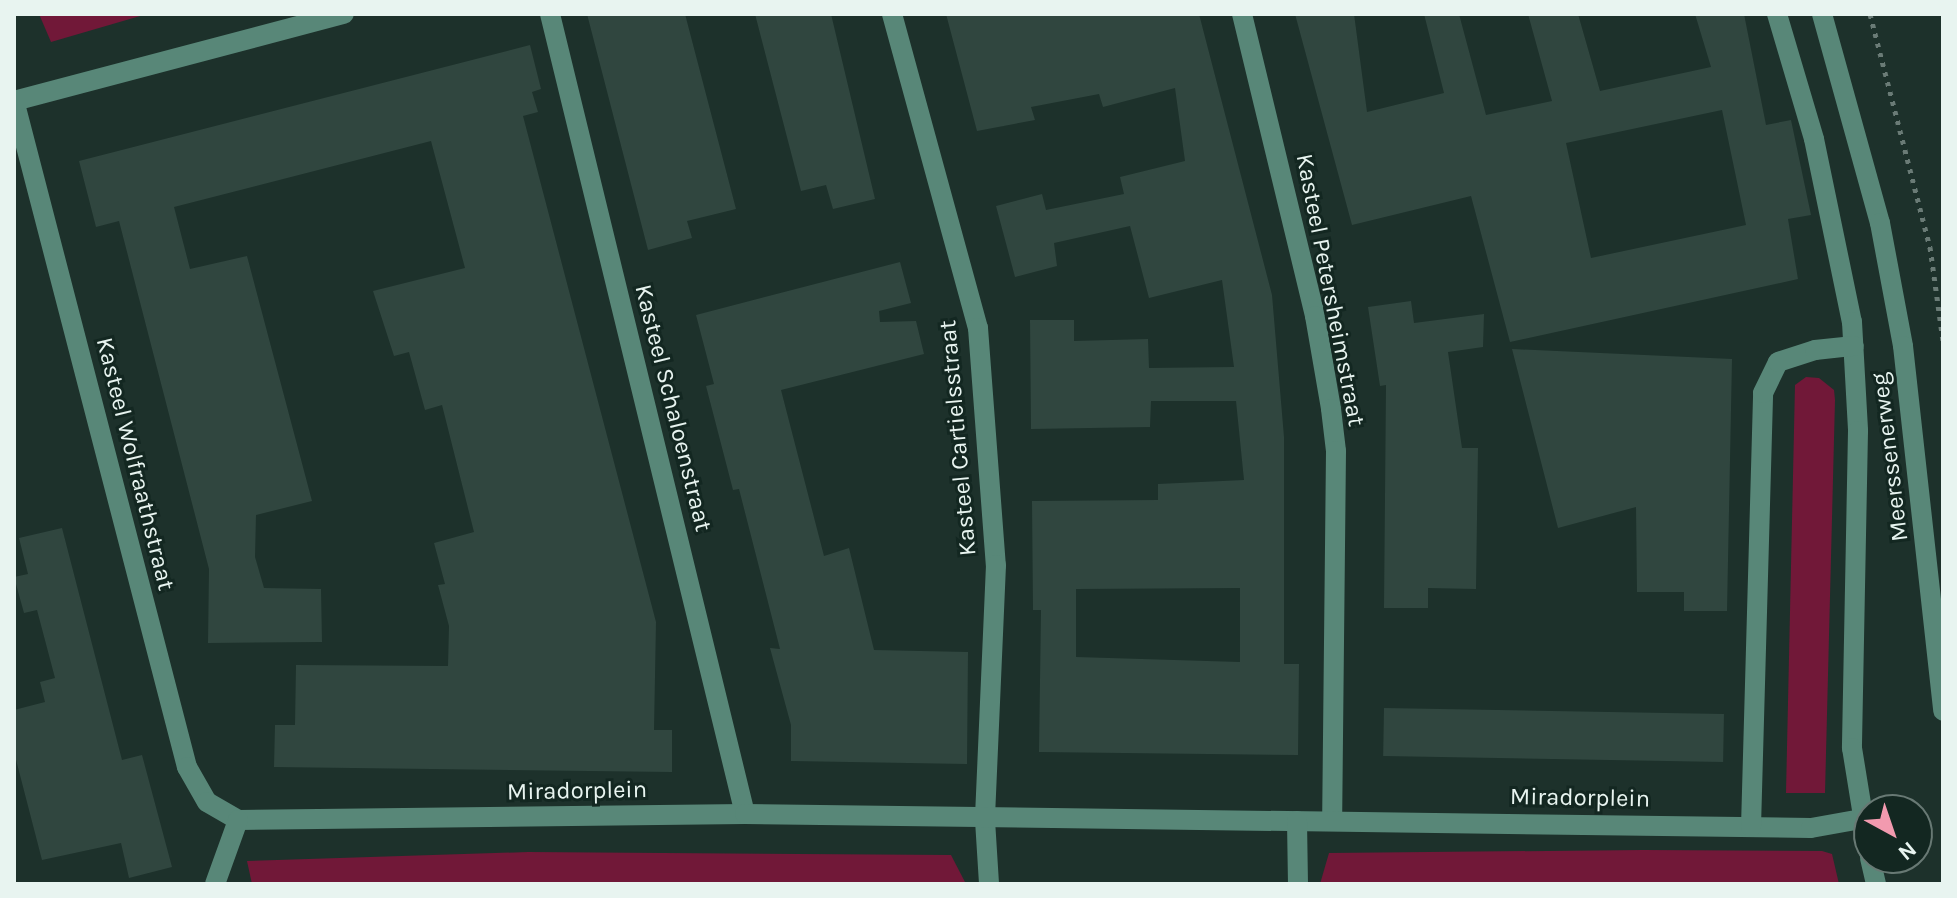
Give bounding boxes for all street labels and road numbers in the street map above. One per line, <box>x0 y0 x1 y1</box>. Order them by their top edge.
street label: Kasteel Petersheimstraat <box>1289 151 1371 429</box>
street label: Kasteel Schaloenstraat <box>628 282 718 534</box>
street label: Kasteel Cartielsstraat <box>933 319 983 557</box>
street label: Kasteel Wolfraathstraat <box>90 335 180 593</box>
street label: Meerssenerweg <box>1865 371 1915 543</box>
street label: Miradorplein <box>507 775 647 807</box>
street label: Miradorplein <box>1510 782 1650 814</box>

